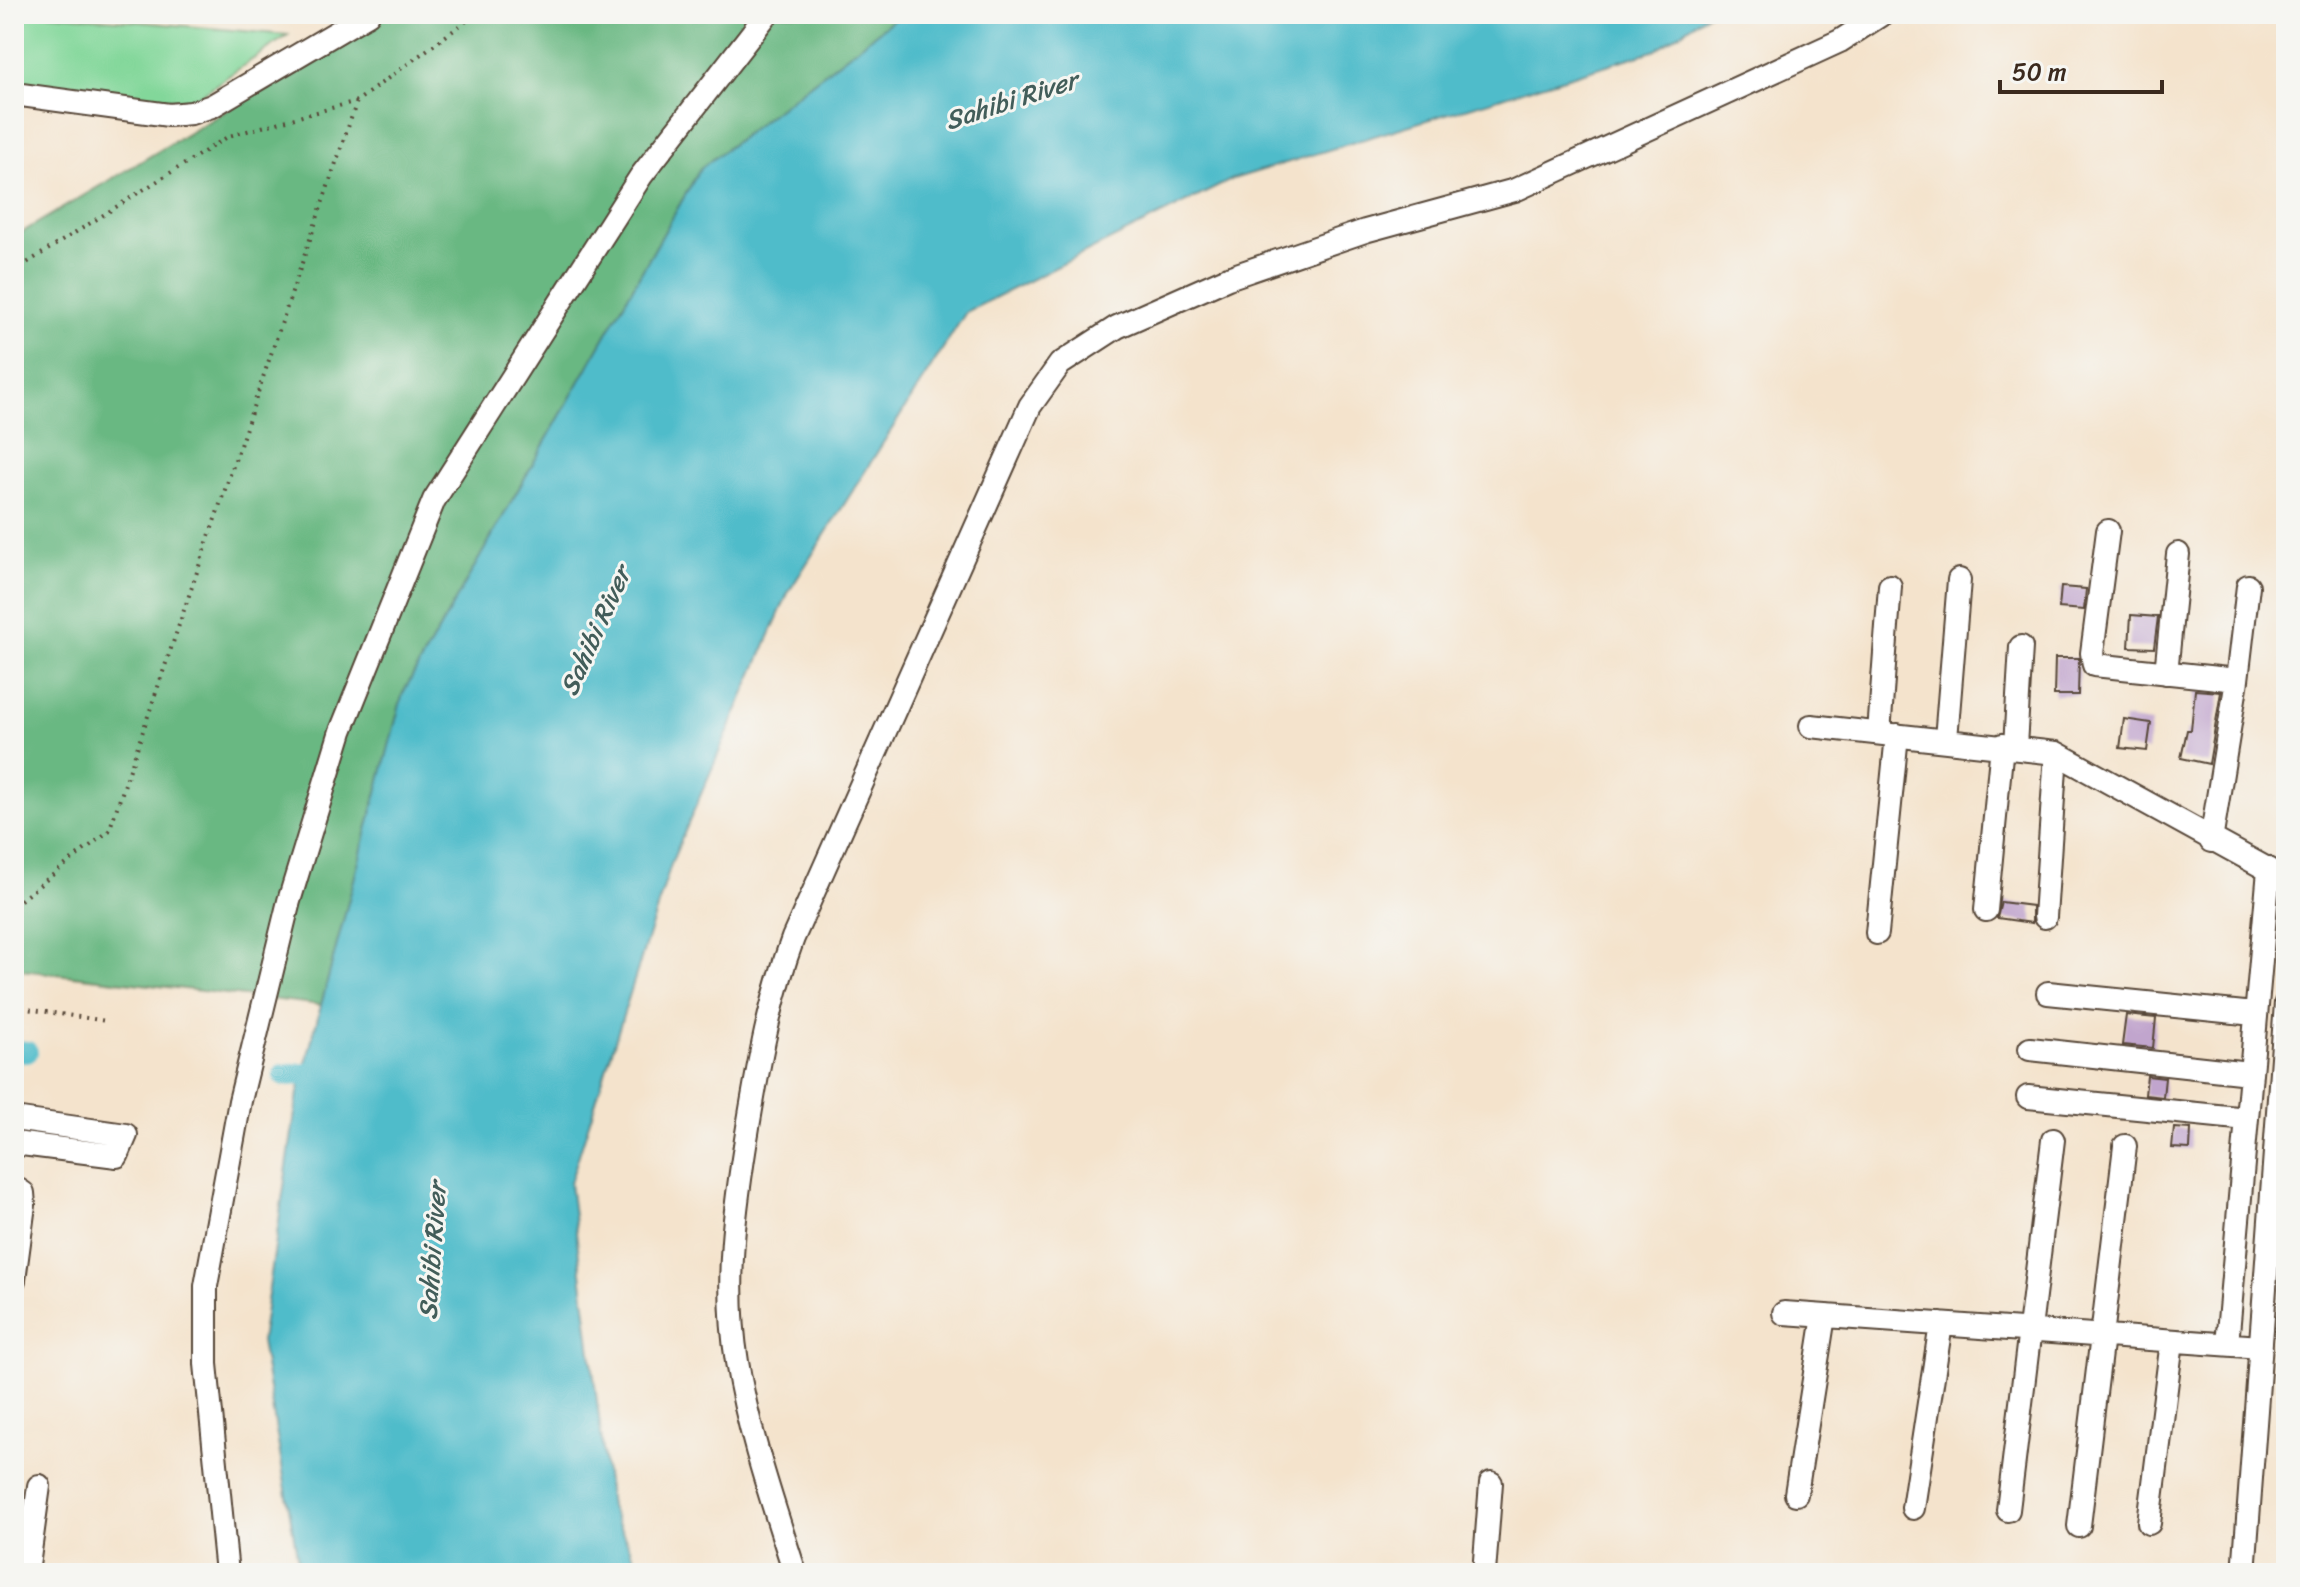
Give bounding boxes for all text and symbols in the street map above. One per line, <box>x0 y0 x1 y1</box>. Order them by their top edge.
scale bar <box>2000 44 2162 94</box>
text: 50 m <box>2012 51 2067 93</box>
water label: Sahibi River <box>939 56 1087 143</box>
water label: Sahibi River <box>546 555 646 703</box>
water label: Sahibi River <box>404 1177 460 1321</box>

